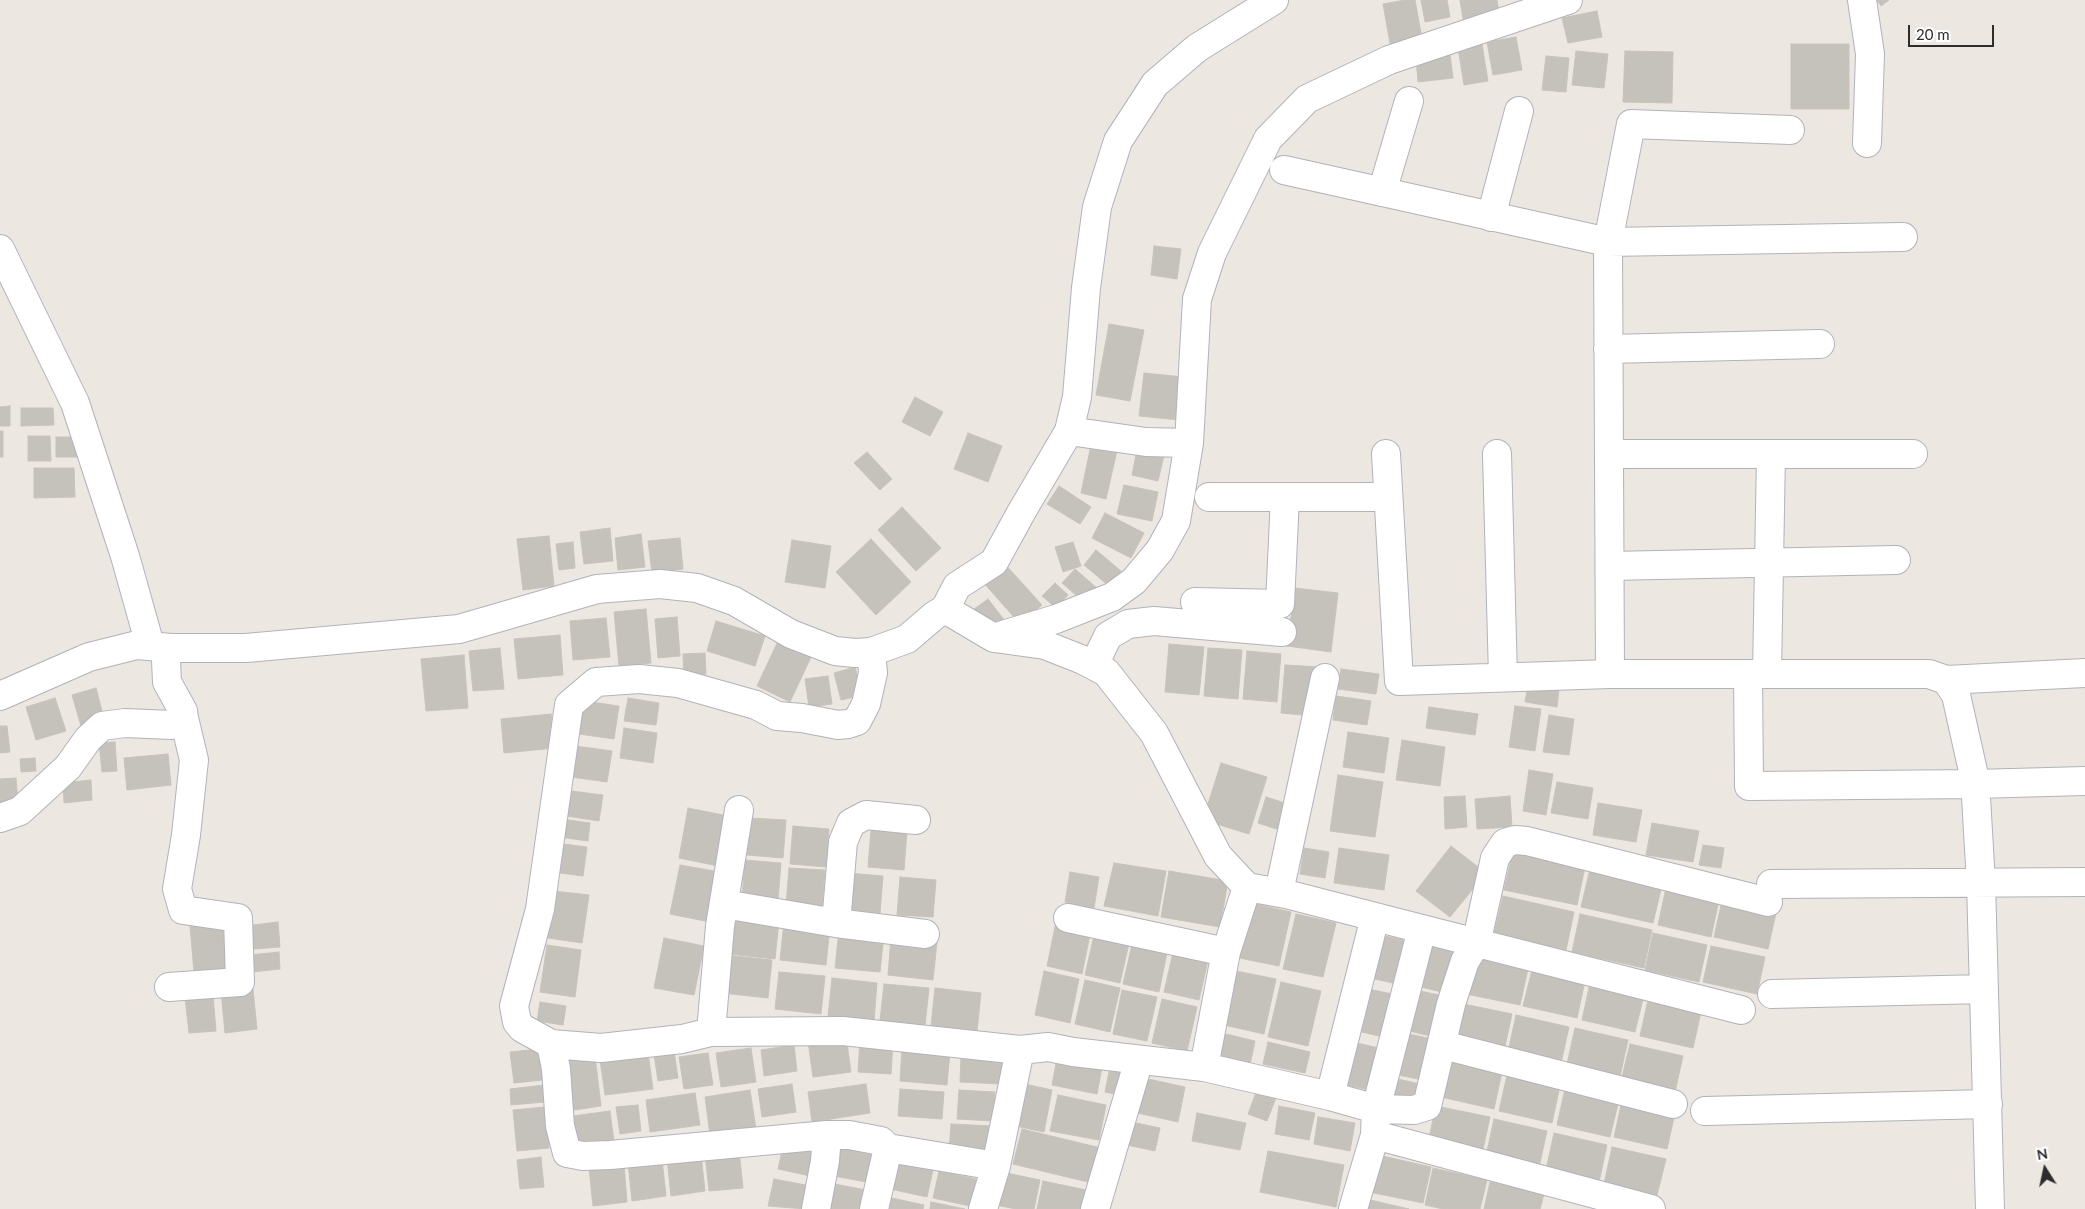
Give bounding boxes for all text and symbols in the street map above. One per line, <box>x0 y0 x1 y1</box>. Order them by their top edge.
scale bar <box>1910 15 1996 47</box>
text: 20 m <box>1916 25 1950 43</box>
north arrow <box>2020 1144 2070 1194</box>
text: N <box>2036 1144 2049 1163</box>

